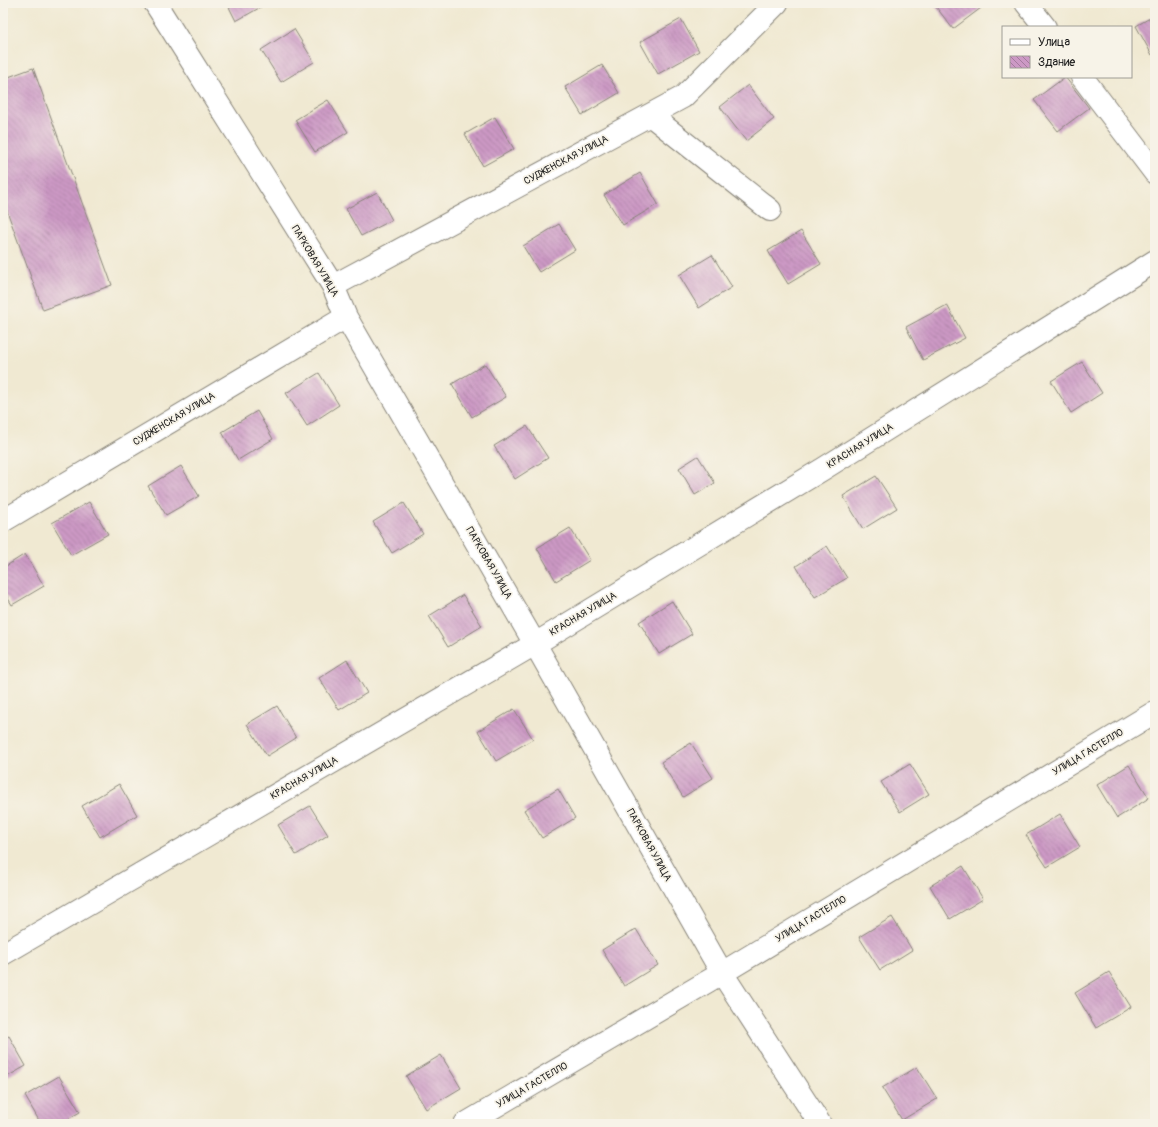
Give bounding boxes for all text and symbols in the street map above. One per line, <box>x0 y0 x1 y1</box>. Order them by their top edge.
legend <box>1002 26 1132 78</box>
text: Улица <box>1038 35 1070 50</box>
text: Здание <box>1038 55 1075 70</box>
street label: СУДЖЕНСКАЯ УЛИЦА <box>522 132 611 187</box>
street label: ПАРКОВАЯ УЛИЦА <box>289 223 341 299</box>
street label: СУДЖЕНСКАЯ УЛИЦА <box>131 389 218 448</box>
street label: КРАСНАЯ УЛИЦА <box>825 421 896 471</box>
street label: ПАРКОВАЯ УЛИЦА <box>463 525 515 602</box>
street label: КРАСНАЯ УЛИЦА <box>547 589 619 639</box>
street label: УЛИЦА ГАСТЕЛЛО <box>1050 726 1126 778</box>
street label: КРАСНАЯ УЛИЦА <box>268 754 340 802</box>
street label: ПАРКОВАЯ УЛИЦА <box>624 807 674 884</box>
street label: УЛИЦА ГАСТЕЛЛО <box>773 893 849 945</box>
street label: УЛИЦА ГАСТЕЛЛО <box>494 1060 570 1110</box>

